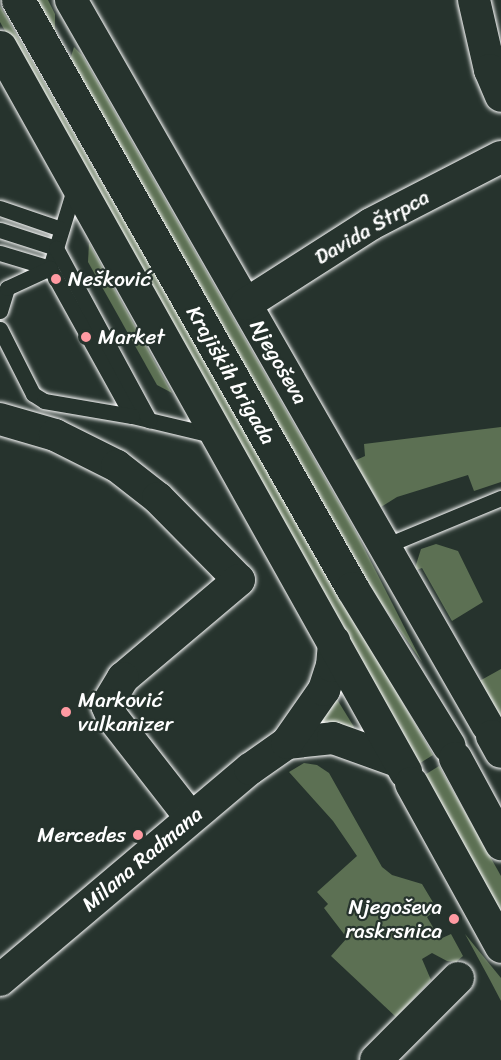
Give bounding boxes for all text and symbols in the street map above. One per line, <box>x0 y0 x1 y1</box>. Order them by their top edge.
street label: Davida Štrpca <box>310 184 434 270</box>
place label: Nešković <box>68 266 151 292</box>
marker: Nešković <box>49 272 63 286</box>
street label: Krajiških brigada <box>181 301 281 449</box>
street label: Njegoševa <box>245 315 313 409</box>
place label: Market <box>98 324 165 350</box>
marker: Market <box>79 330 93 344</box>
place label: Marković vulkanizer <box>78 687 173 737</box>
marker: Marković vulkanizer <box>59 705 73 719</box>
street label: Milana Radmana <box>77 801 207 917</box>
place label: Mercedes <box>37 822 126 848</box>
marker: Mercedes <box>131 828 145 842</box>
place label: Njegoševa raskrsnica <box>346 894 442 944</box>
marker: Njegoševa raskrsnica <box>447 912 461 926</box>

